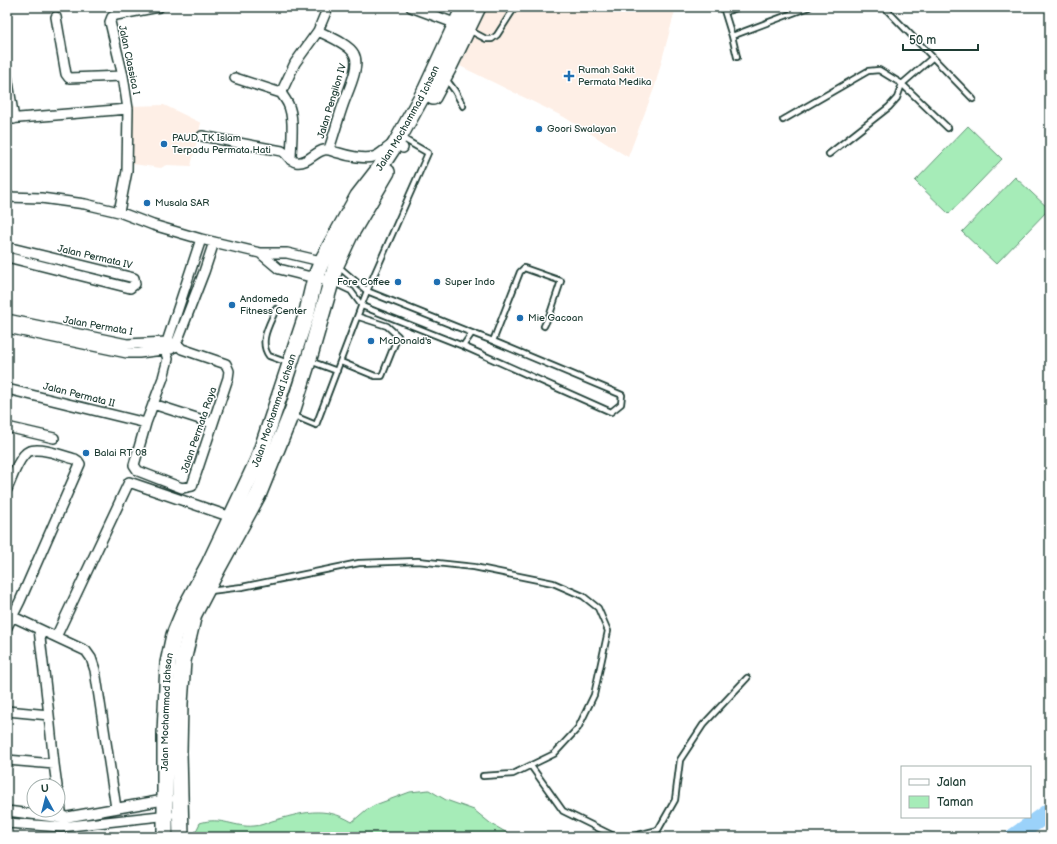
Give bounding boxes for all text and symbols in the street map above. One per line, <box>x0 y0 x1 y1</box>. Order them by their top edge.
street label: Jalan Classica I <box>116 24 142 96</box>
scale bar <box>903 26 978 52</box>
text: 50 m <box>909 33 936 48</box>
street label: Jalan Pengilon IV <box>315 61 349 140</box>
street label: Jalan Mochammad Ichsan <box>373 64 442 173</box>
place label: Rumah Sakit Permata Medika <box>578 64 652 88</box>
marker: Rumah Sakit Permata Medika <box>563 70 575 82</box>
place label: Goori Swalayan <box>547 123 616 135</box>
marker: Goori Swalayan <box>534 124 544 134</box>
place label: PAUD, TK Islam Terpadu Permata Hati <box>172 132 271 156</box>
marker: PAUD, TK Islam Terpadu Permata Hati <box>159 139 169 149</box>
place label: Musala SAR <box>155 197 209 209</box>
marker: Musala SAR <box>142 198 152 208</box>
street label: Jalan Permata IV <box>56 243 134 272</box>
place label: Fore Coffee <box>337 276 390 288</box>
place label: Super Indo <box>445 276 495 288</box>
marker: Fore Coffee <box>393 277 403 287</box>
marker: Super Indo <box>432 277 442 287</box>
place label: Andomeda Fitness Center <box>240 293 307 317</box>
marker: Andomeda Fitness Center <box>227 300 237 310</box>
place label: Mie Gacoan <box>528 312 583 324</box>
marker: Mie Gacoan <box>515 313 525 323</box>
street label: Jalan Permata I <box>62 314 134 338</box>
place label: McDonald's <box>379 335 432 347</box>
marker: McDonald's <box>366 336 376 346</box>
street label: Jalan Mochammad Ichsan <box>249 352 299 469</box>
street label: Jalan Permata II <box>42 380 116 410</box>
street label: Jalan Permata Raya <box>179 385 219 475</box>
place label: Balai RT 08 <box>94 447 147 459</box>
marker: Balai RT 08 <box>81 448 91 458</box>
street label: Jalan Mochammad Ichsan <box>159 651 176 771</box>
legend <box>901 766 1031 818</box>
text: Jalan <box>937 775 966 790</box>
north arrow <box>26 778 66 818</box>
text: U <box>40 782 50 796</box>
text: Taman <box>937 795 973 810</box>

